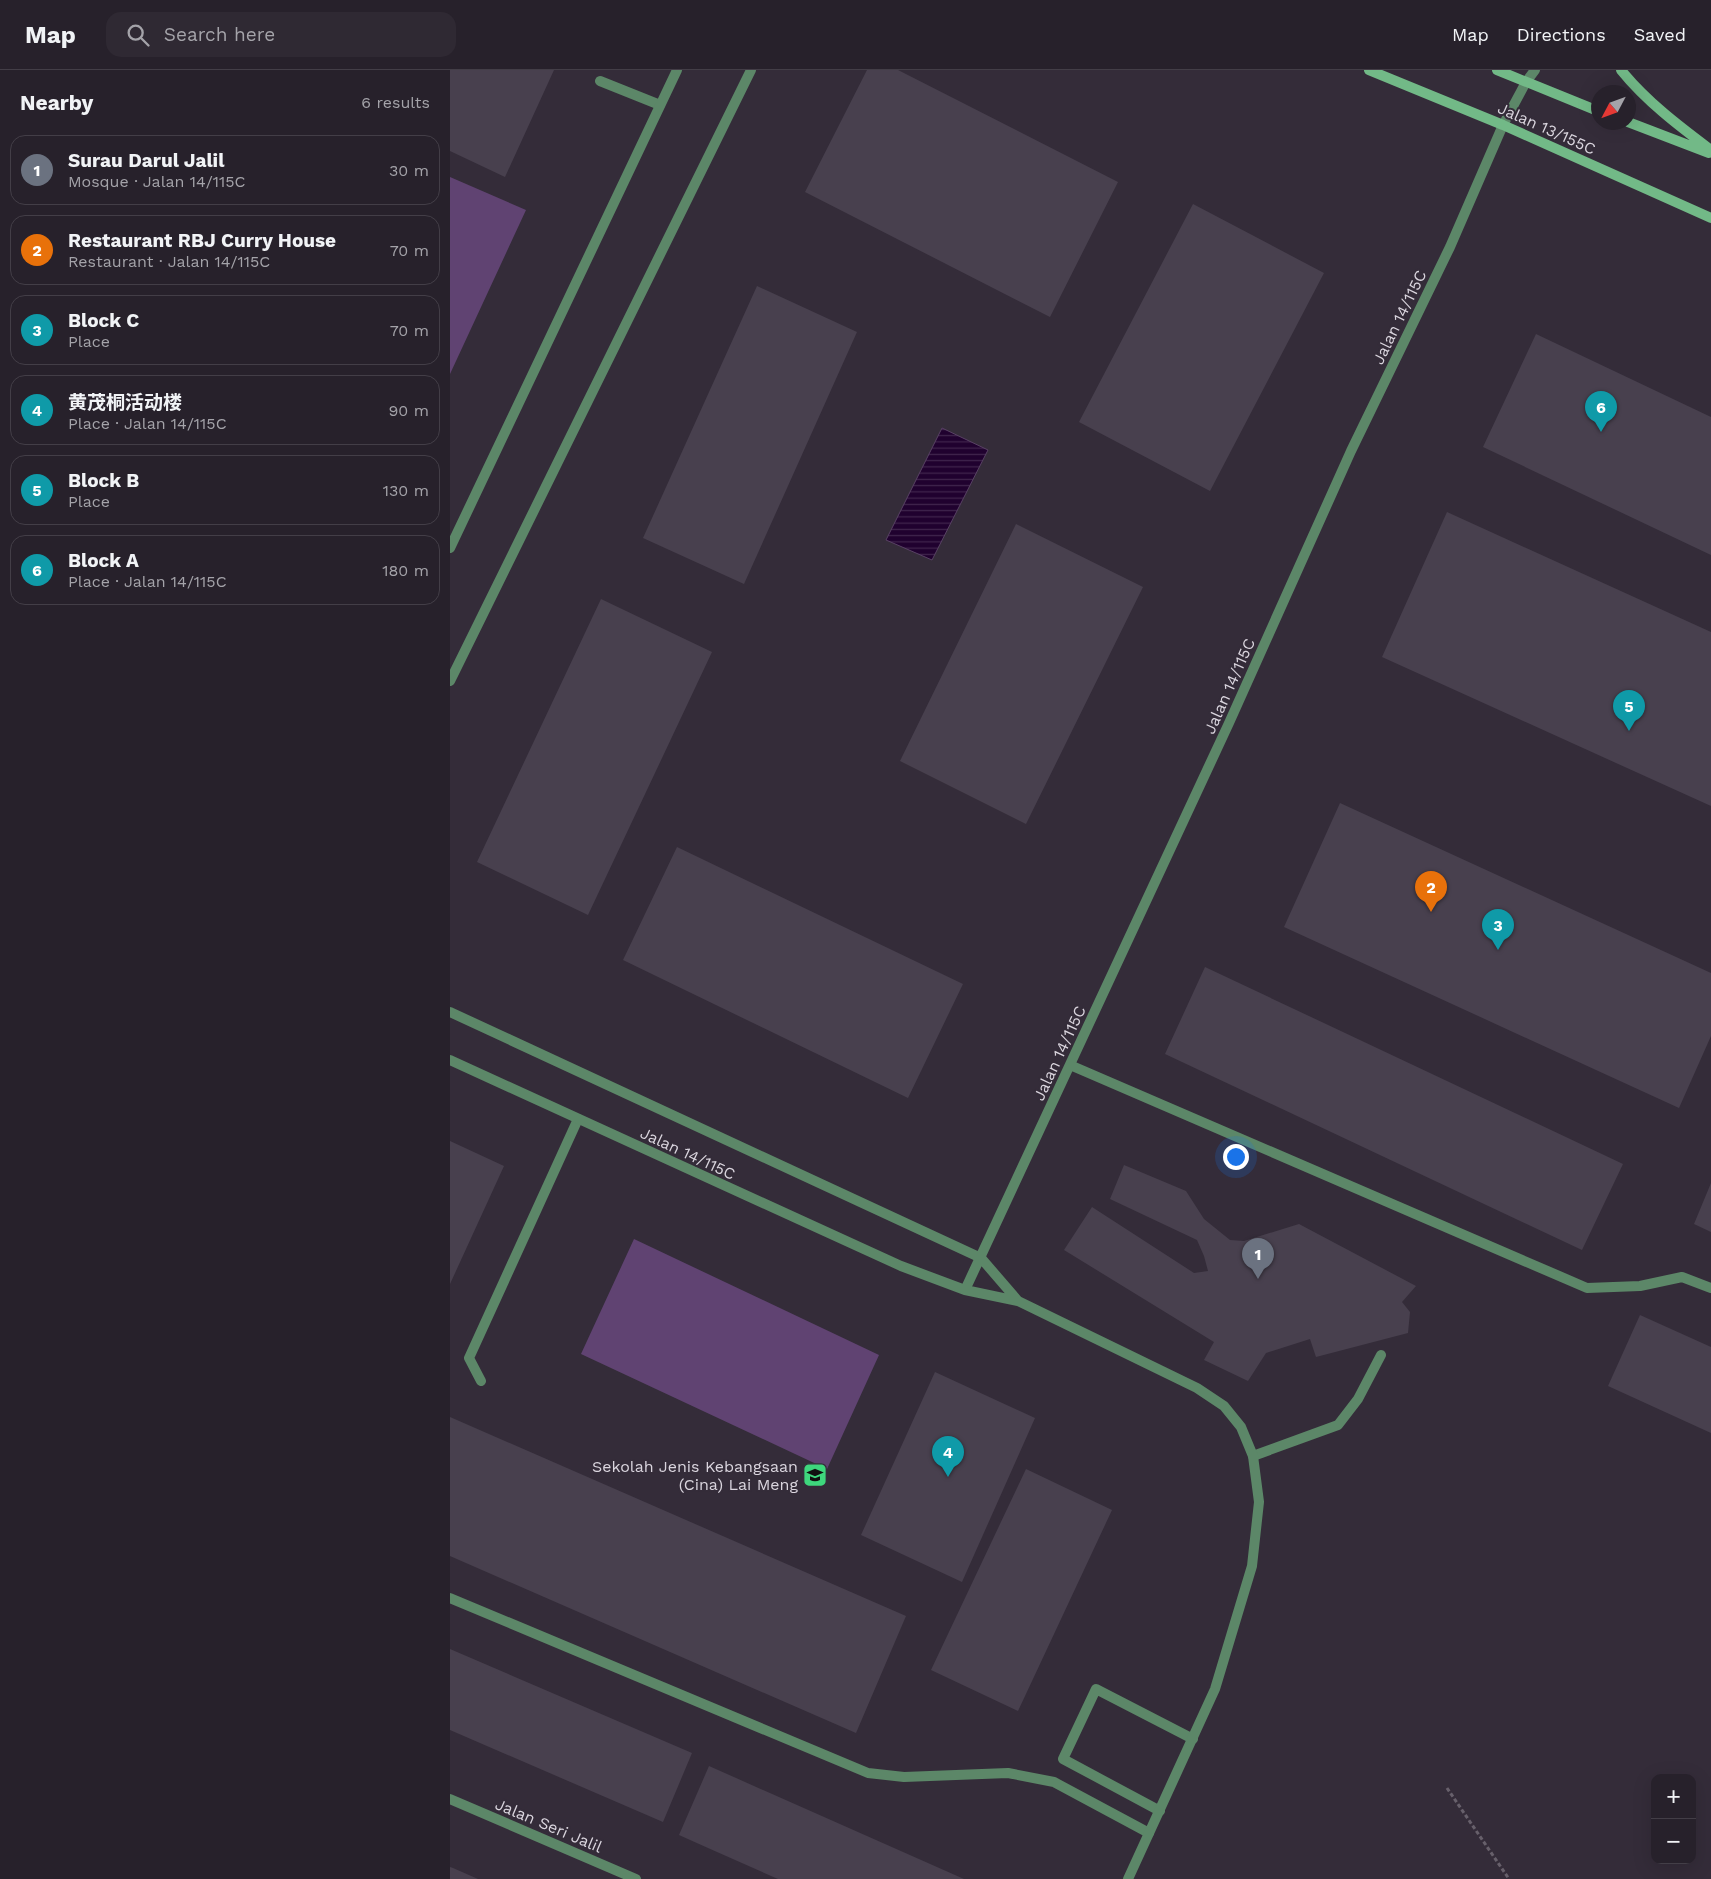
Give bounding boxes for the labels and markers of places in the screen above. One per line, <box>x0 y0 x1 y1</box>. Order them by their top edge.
pin: 6 <box>1585 391 1617 432</box>
pin: 5 <box>1613 690 1645 731</box>
pin: 2 <box>1415 871 1447 912</box>
pin: 3 <box>1482 909 1514 950</box>
pin: 1 <box>1242 1238 1274 1279</box>
pin: 4 <box>932 1436 964 1477</box>
place label: Sekolah Jenis Kebangsaan (Cina) Lai Meng <box>592 1457 798 1494</box>
school or university icon: Sekolah Jenis Kebangsaan (Cina) Lai Meng <box>802 1462 828 1488</box>

